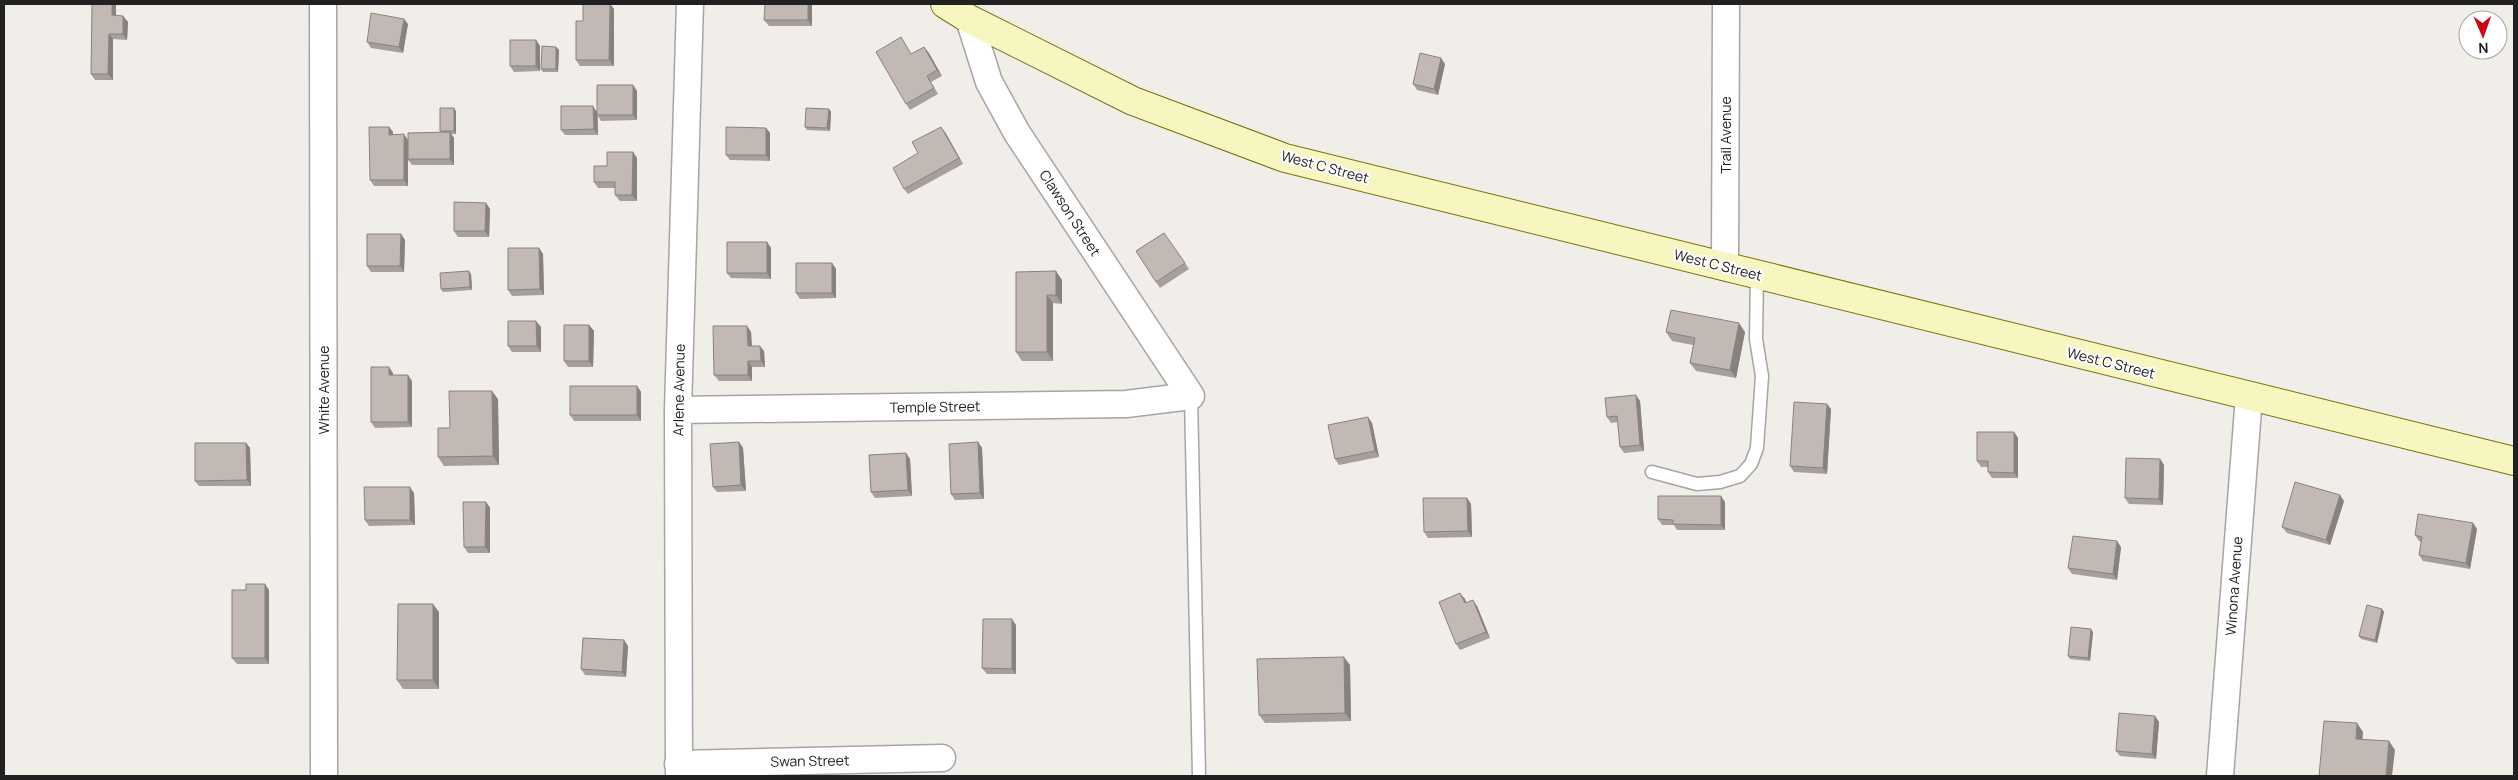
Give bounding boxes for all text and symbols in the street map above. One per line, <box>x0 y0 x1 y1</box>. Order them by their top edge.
north arrow <box>2458 10 2508 60</box>
text: N <box>2478 39 2489 58</box>
street label: Trail Avenue <box>1716 96 1735 174</box>
street label: West C Street <box>1279 146 1371 187</box>
street label: Clawson Street <box>1035 166 1106 260</box>
street label: West C Street <box>1672 244 1765 285</box>
street label: West C Street <box>2065 342 2158 383</box>
street label: Arlene Avenue <box>668 344 689 436</box>
street label: White Avenue <box>314 346 333 434</box>
street label: Temple Street <box>889 396 981 417</box>
street label: Winona Avenue <box>2221 536 2246 636</box>
street label: Swan Street <box>770 750 850 771</box>

